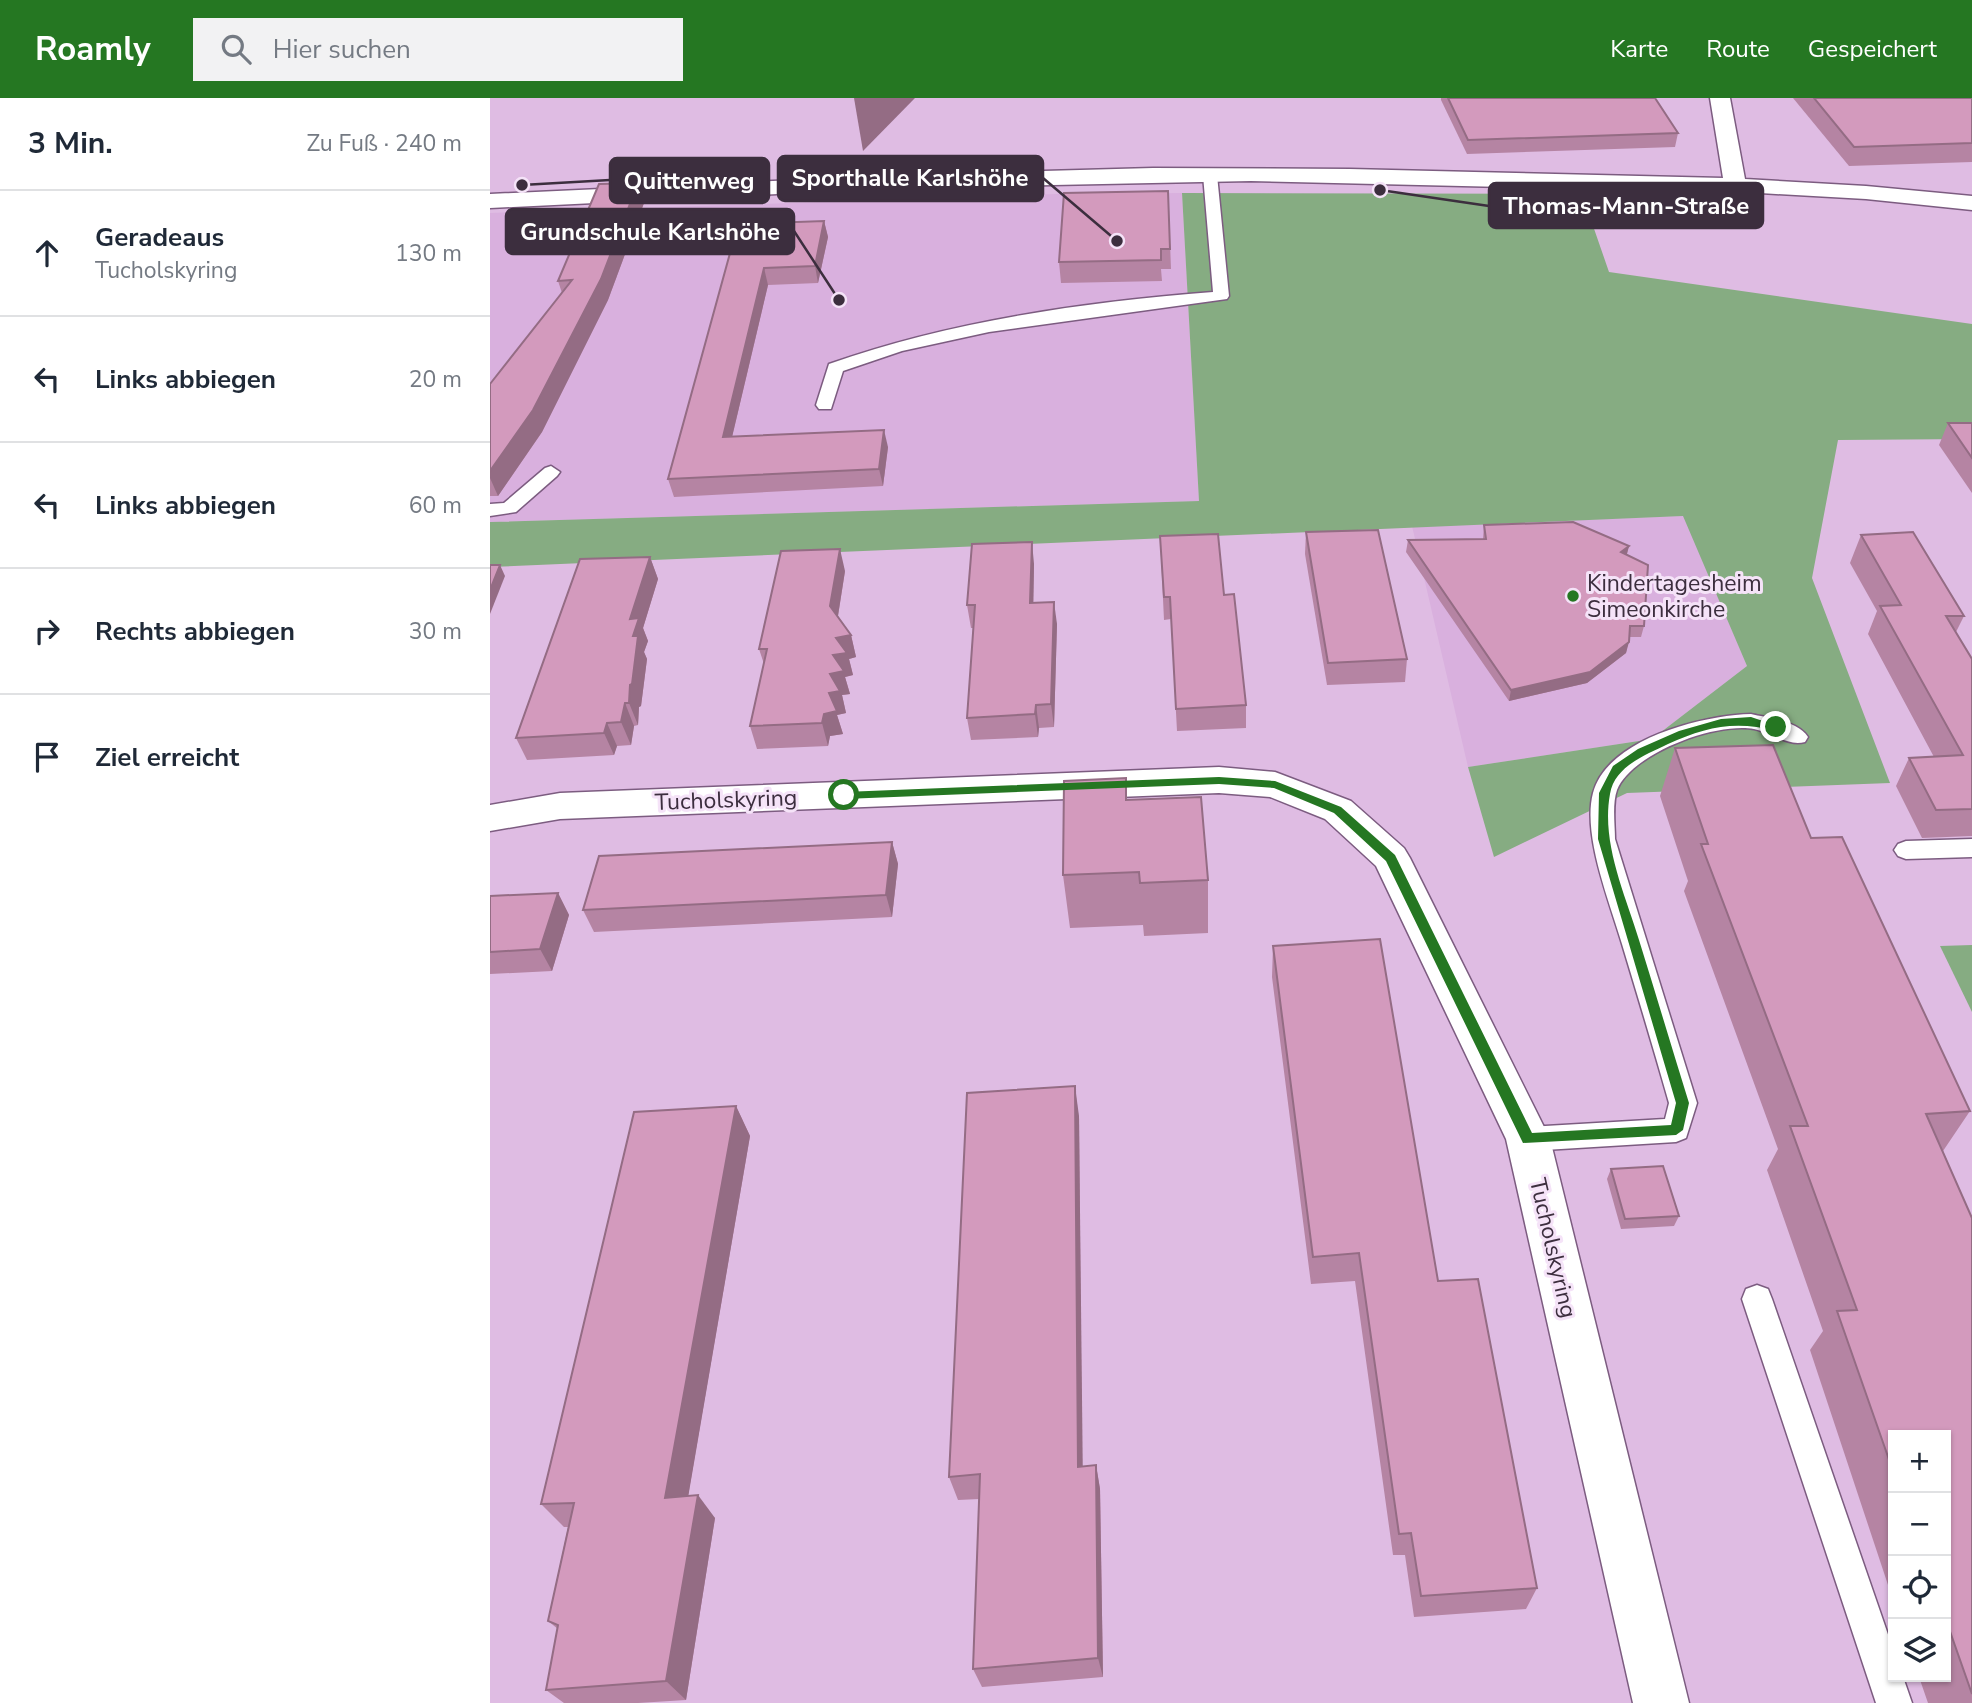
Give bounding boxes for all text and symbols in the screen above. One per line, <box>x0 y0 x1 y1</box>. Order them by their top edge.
search box <box>193 18 683 81</box>
text: Roamly <box>35 27 151 72</box>
icon: search <box>217 30 255 68</box>
text: Hier suchen <box>273 32 411 67</box>
text: Karte <box>1610 33 1668 65</box>
text: Route <box>1706 33 1770 65</box>
text: Gespeichert <box>1808 33 1937 65</box>
text: 3 Min. <box>28 123 113 164</box>
text: Zu Fuß · 240 m <box>306 128 462 159</box>
callout: Sporthalle Karlshöhe <box>778 156 1043 201</box>
callout: Quittenweg <box>610 158 769 203</box>
text: Sporthalle Karlshöhe <box>791 162 1029 194</box>
text: Quittenweg <box>623 165 755 197</box>
callout: Thomas-Mann-Straße <box>1489 183 1763 228</box>
text: Thomas-Mann-Straße <box>1503 190 1749 222</box>
callout: Grundschule Karlshöhe <box>506 209 794 254</box>
text: Grundschule Karlshöhe <box>520 216 780 248</box>
text: Geradeaus <box>95 220 224 255</box>
icon: ahead <box>28 234 66 272</box>
text: 130 m <box>395 238 462 269</box>
text: Tucholskyring <box>95 255 237 286</box>
icon: left <box>28 360 66 398</box>
text: Links abbiegen <box>95 362 276 397</box>
text: 20 m <box>409 364 462 395</box>
icon: left <box>28 486 66 524</box>
text: Links abbiegen <box>95 488 276 523</box>
text: 60 m <box>409 490 462 521</box>
place label: Kindertagesheim Simeonkirche <box>1587 568 1762 625</box>
marker: Kindertagesheim Simeonkirche <box>1565 588 1581 604</box>
icon: right <box>28 612 66 650</box>
text: Rechts abbiegen <box>95 614 295 649</box>
text: 30 m <box>409 616 462 647</box>
route end <box>1760 711 1791 742</box>
icon: arrive <box>28 738 66 776</box>
text: Ziel erreicht <box>95 740 239 775</box>
route start <box>828 779 859 810</box>
street label: Tucholskyring <box>654 782 798 818</box>
street label: Tucholskyring <box>1522 1175 1584 1321</box>
map controls <box>1888 1430 1951 1682</box>
button: + <box>1888 1430 1951 1493</box>
button: − <box>1888 1493 1951 1556</box>
button: locate <box>1888 1556 1951 1619</box>
button: layers <box>1888 1619 1951 1682</box>

